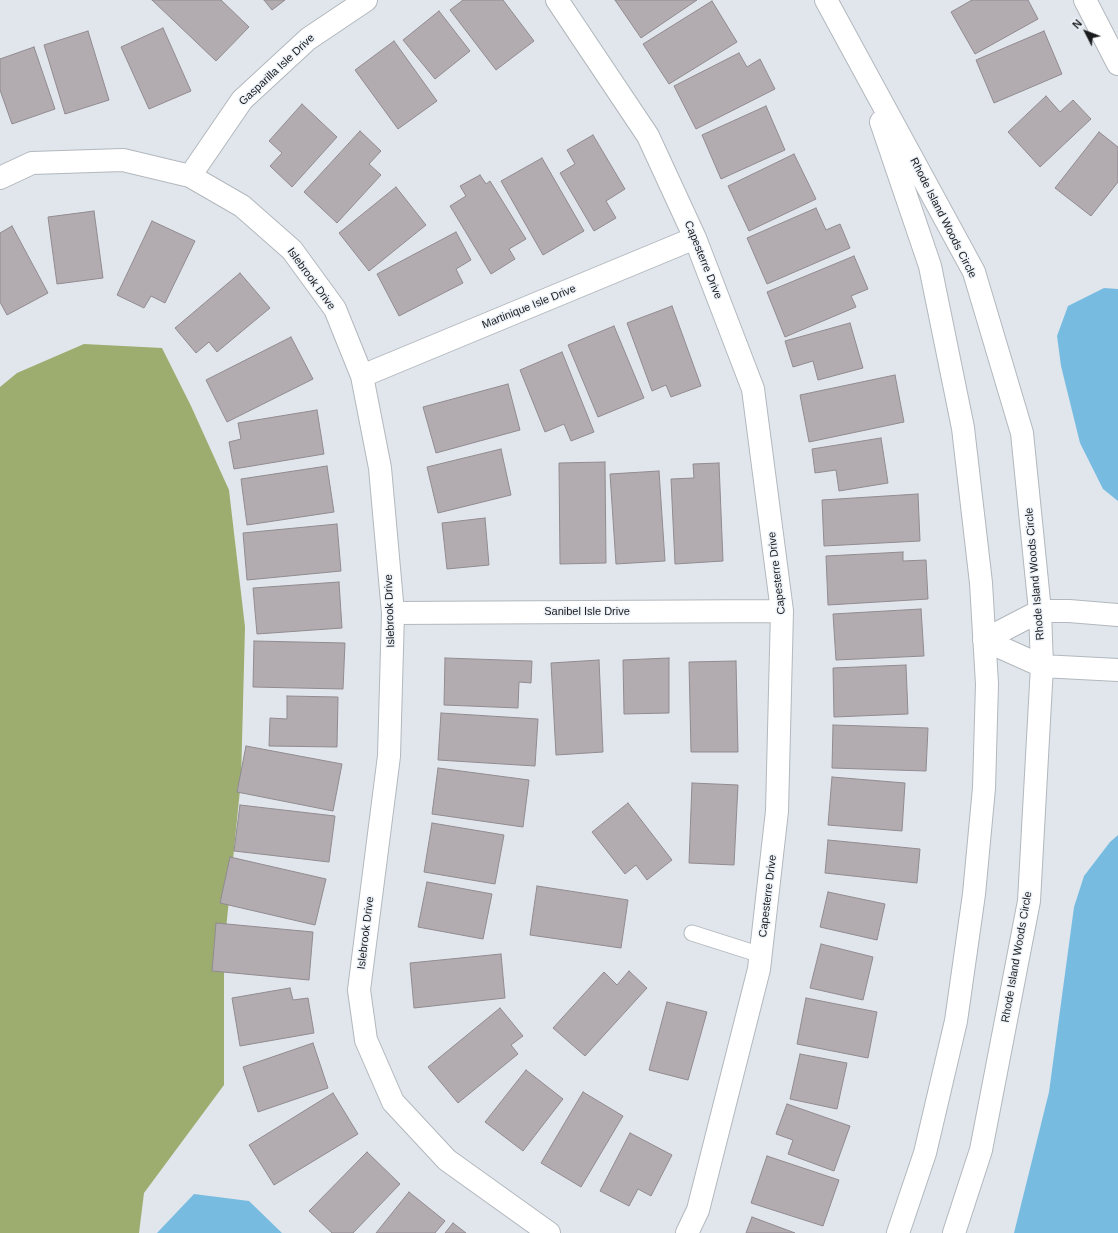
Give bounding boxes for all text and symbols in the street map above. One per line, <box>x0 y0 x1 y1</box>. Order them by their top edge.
north arrow <box>1066 12 1106 52</box>
text: N <box>1070 17 1084 31</box>
street label: Gasparilla Isle Drive <box>237 32 317 108</box>
street label: Rhode Island Woods Circle <box>907 156 979 280</box>
street label: Capesterre Drive <box>681 219 725 301</box>
street label: Islebrook Drive <box>284 245 338 313</box>
street label: Martinique Isle Drive <box>480 282 578 332</box>
street label: Rhode Island Woods Circle <box>1023 507 1047 641</box>
street label: Capesterre Drive <box>765 531 789 615</box>
street label: Islebrook Drive <box>382 574 398 648</box>
street label: Sanibel Isle Drive <box>544 605 630 619</box>
street label: Capesterre Drive <box>756 854 780 938</box>
street label: Rhode Island Woods Circle <box>999 890 1035 1024</box>
street label: Islebrook Drive <box>355 896 377 970</box>

